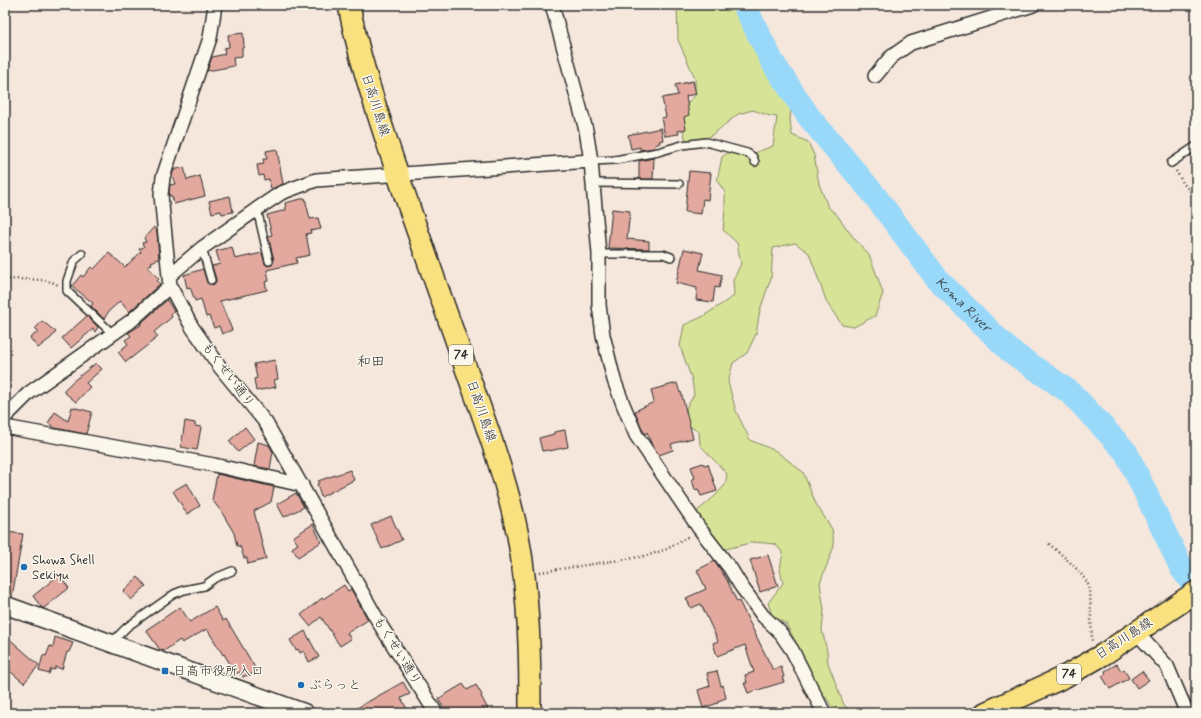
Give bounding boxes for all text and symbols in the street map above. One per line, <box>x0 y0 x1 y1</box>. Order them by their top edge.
street label: 日高川島線 <box>357 71 393 139</box>
water label: Koma River <box>931 273 997 338</box>
street label: もくせい通り <box>198 339 258 411</box>
road number: 74 <box>449 345 473 365</box>
district label: 和田 <box>357 353 385 371</box>
street label: 日高川島線 <box>462 377 500 445</box>
place label: Showa Shell Sekiyu <box>32 552 95 584</box>
marker: Showa Shell Sekiyu <box>19 562 29 572</box>
street label: もくせい通り <box>369 613 425 689</box>
street label: 日高川島線 <box>1092 614 1157 664</box>
place label: 日高市役所入口 <box>173 663 264 680</box>
road number: 74 <box>1057 664 1081 684</box>
marker: 日高市役所入口 <box>160 666 170 676</box>
place label: ぶらっと <box>309 677 361 694</box>
marker: ぶらっと <box>296 680 306 690</box>

